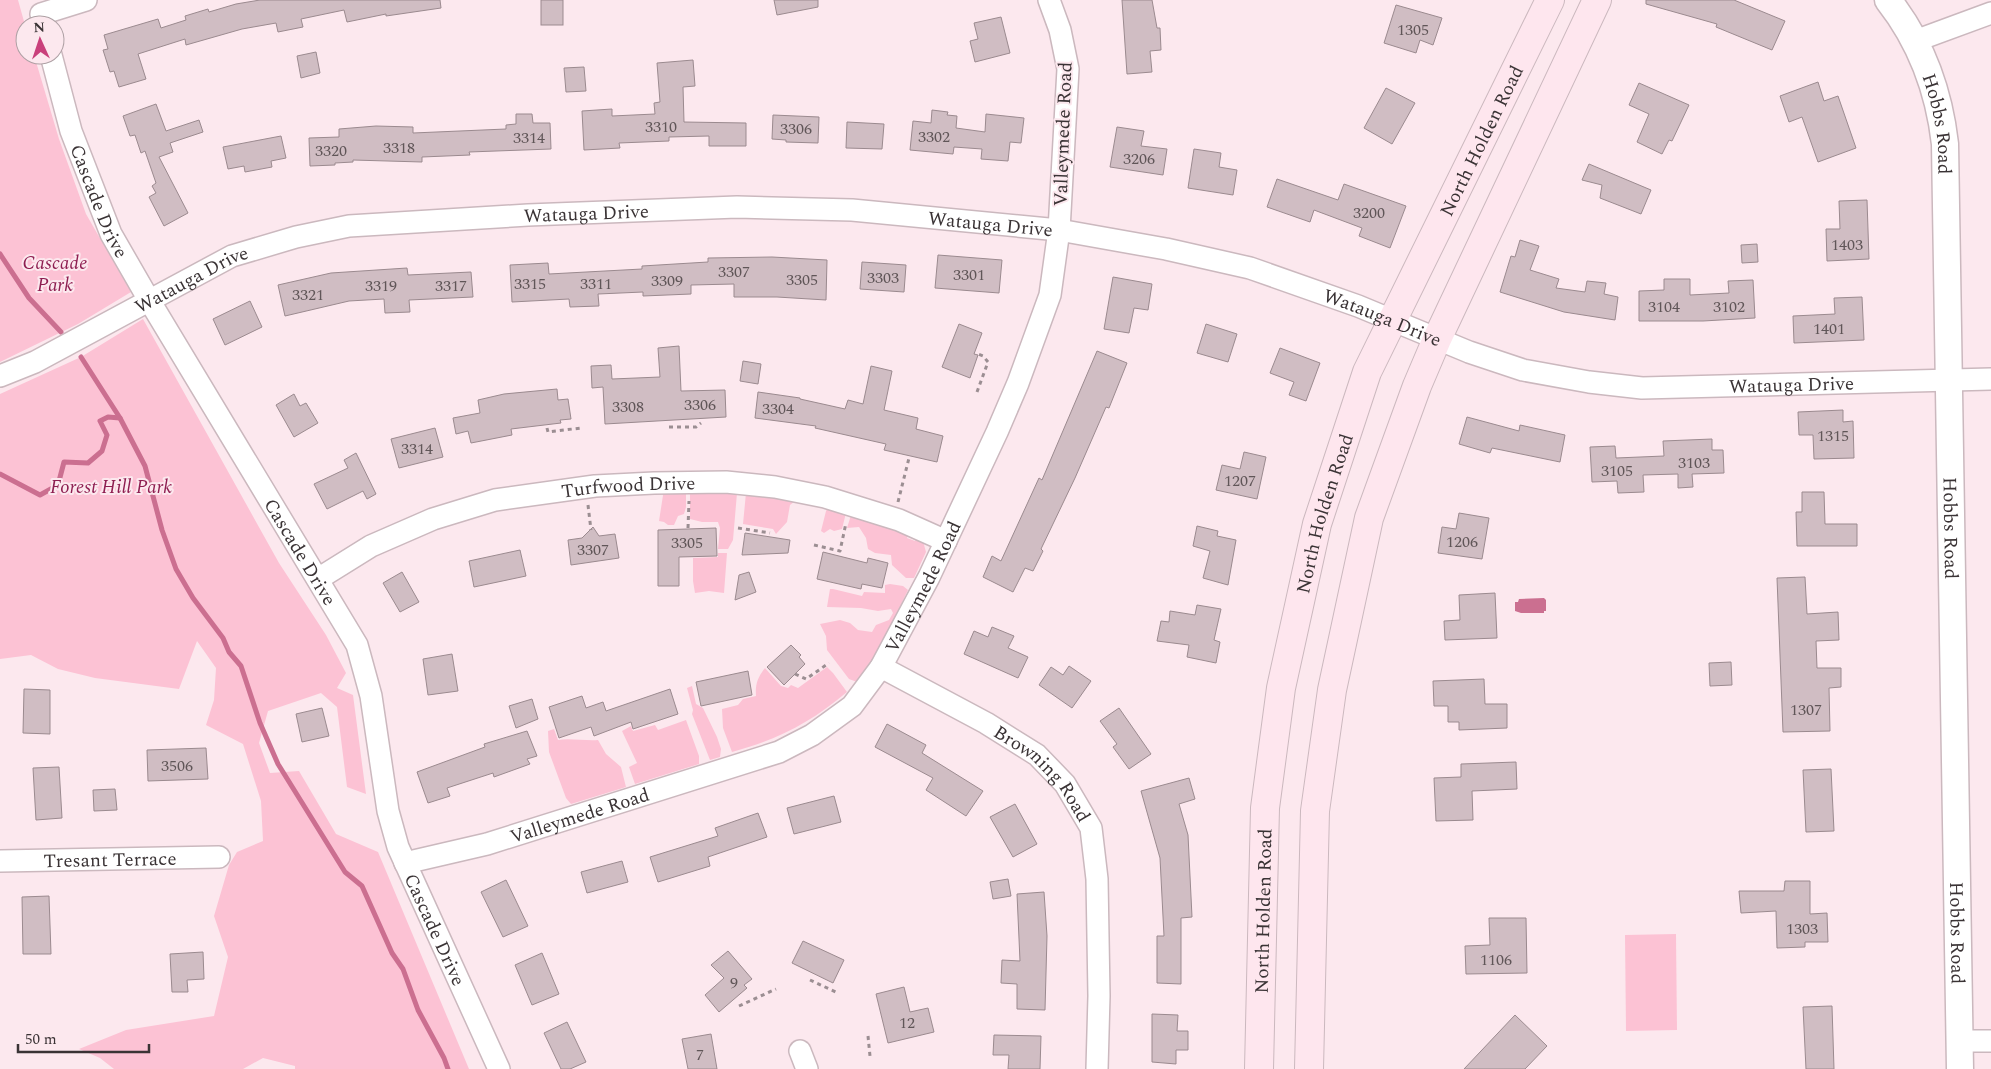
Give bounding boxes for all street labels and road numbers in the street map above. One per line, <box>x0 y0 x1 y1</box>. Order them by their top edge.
street label: Valleymede Road <box>1046 61 1081 207</box>
street label: North Holden Road <box>1433 61 1532 222</box>
street label: Hobbs Road <box>1914 70 1958 175</box>
street label: Cascade Drive <box>62 140 135 264</box>
street label: Watauga Drive <box>523 197 649 231</box>
street label: Watauga Drive <box>927 204 1054 245</box>
street label: Watauga Drive <box>130 239 252 322</box>
street label: Watauga Drive <box>1319 282 1446 355</box>
street label: Watauga Drive <box>1729 370 1854 402</box>
street label: North Holden Road <box>1289 430 1362 596</box>
street label: Turfwood Drive <box>559 469 696 507</box>
street label: Hobbs Road <box>1934 477 1965 580</box>
street label: Cascade Drive <box>256 493 343 612</box>
street label: Valleymede Road <box>878 516 969 659</box>
street label: Browning Road <box>987 718 1097 828</box>
street label: Valleymede Road <box>506 781 653 852</box>
street label: North Holden Road <box>1248 828 1281 994</box>
street label: Tresant Terrace <box>43 845 177 876</box>
street label: Cascade Drive <box>396 869 472 991</box>
street label: Hobbs Road <box>1941 882 1972 985</box>

